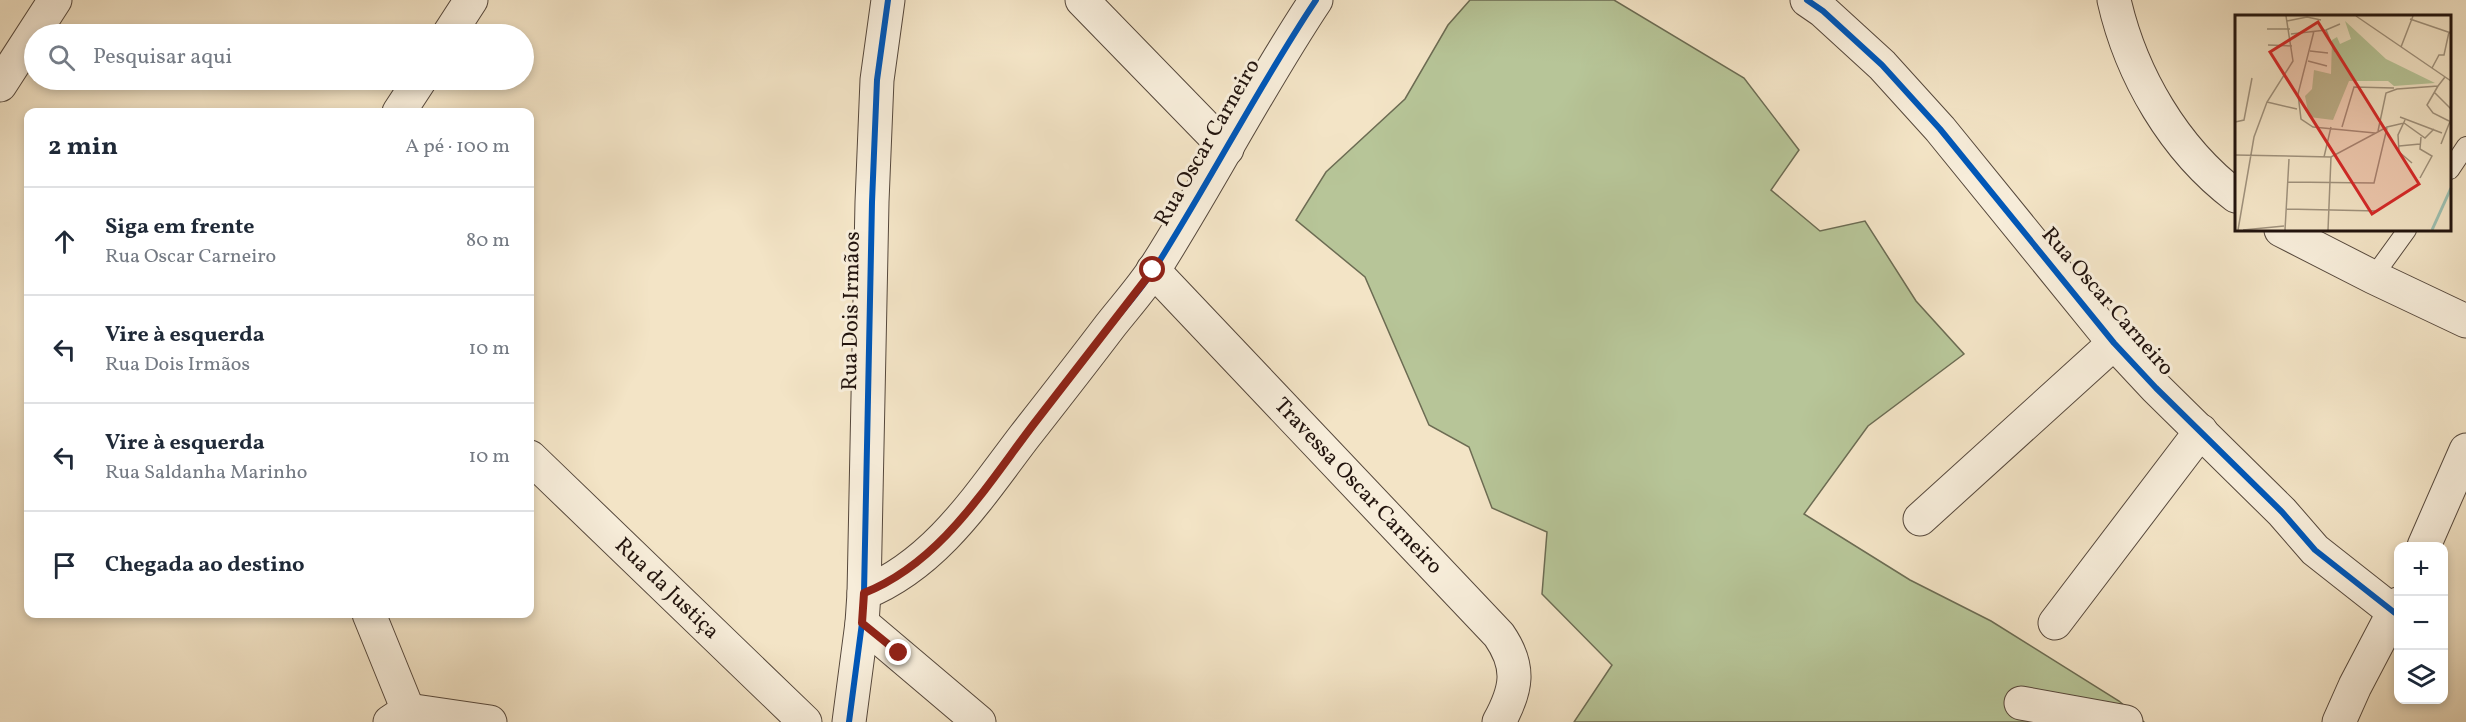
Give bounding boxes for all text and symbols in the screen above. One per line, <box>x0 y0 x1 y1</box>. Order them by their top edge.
inset map <box>2235 15 2451 231</box>
search box <box>24 24 534 90</box>
icon: search <box>45 41 78 74</box>
text: Pesquisar aqui <box>93 42 232 73</box>
street label: Rua Oscar Carneiro <box>1147 54 1269 232</box>
text: 2 min <box>48 129 118 165</box>
text: A pé · 100 m <box>405 133 510 161</box>
text: Siga em frente <box>105 212 255 243</box>
street label: Rua Oscar Carneiro <box>2034 221 2180 383</box>
icon: ahead <box>48 225 81 258</box>
text: 80 m <box>466 227 510 255</box>
street label: Rua Dois Irmãos <box>835 231 869 391</box>
text: Rua Oscar Carneiro <box>105 243 276 271</box>
route start <box>1139 256 1165 282</box>
text: Vire à esquerda <box>105 320 265 351</box>
icon: left <box>48 333 81 366</box>
text: 10 m <box>469 335 510 363</box>
text: Rua Dois Irmãos <box>105 351 250 379</box>
street label: Travessa Oscar Carneiro <box>1267 391 1449 582</box>
text: Vire à esquerda <box>105 428 265 459</box>
icon: left <box>48 441 81 474</box>
text: 10 m <box>469 443 510 471</box>
text: Rua Saldanha Marinho <box>105 459 307 487</box>
street label: Rua da Justiça <box>607 531 726 647</box>
map controls <box>2394 542 2448 704</box>
button: + <box>2394 542 2448 596</box>
icon: arrive <box>48 549 81 582</box>
text: Chegada ao destino <box>105 550 305 581</box>
button: − <box>2394 596 2448 650</box>
route end <box>885 639 911 665</box>
button: layers <box>2394 650 2448 704</box>

